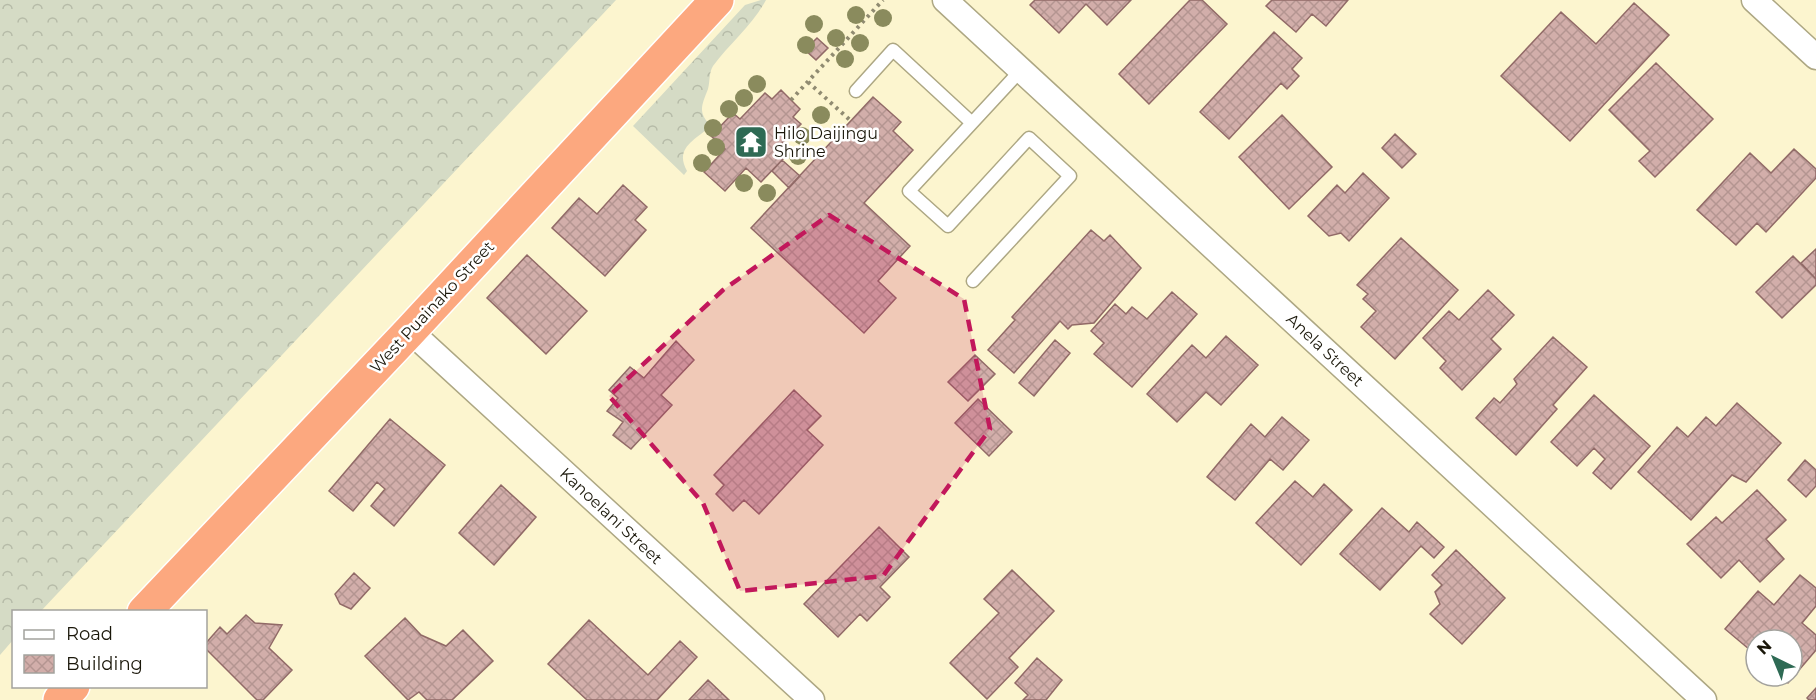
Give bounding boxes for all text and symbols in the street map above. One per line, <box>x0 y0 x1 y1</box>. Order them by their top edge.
temple icon: Hilo Daijingu Shrine <box>733 124 769 160</box>
place label: Hilo Daijingu Shrine <box>774 124 878 161</box>
street label: West Puainako Street <box>366 237 498 377</box>
street label: Anela Street <box>1283 310 1368 391</box>
street label: Kanoelani Street <box>556 464 666 568</box>
legend <box>12 610 207 688</box>
text: Road <box>66 623 113 645</box>
north arrow <box>1744 628 1804 688</box>
text: N <box>1753 636 1775 659</box>
text: Building <box>66 653 143 675</box>

